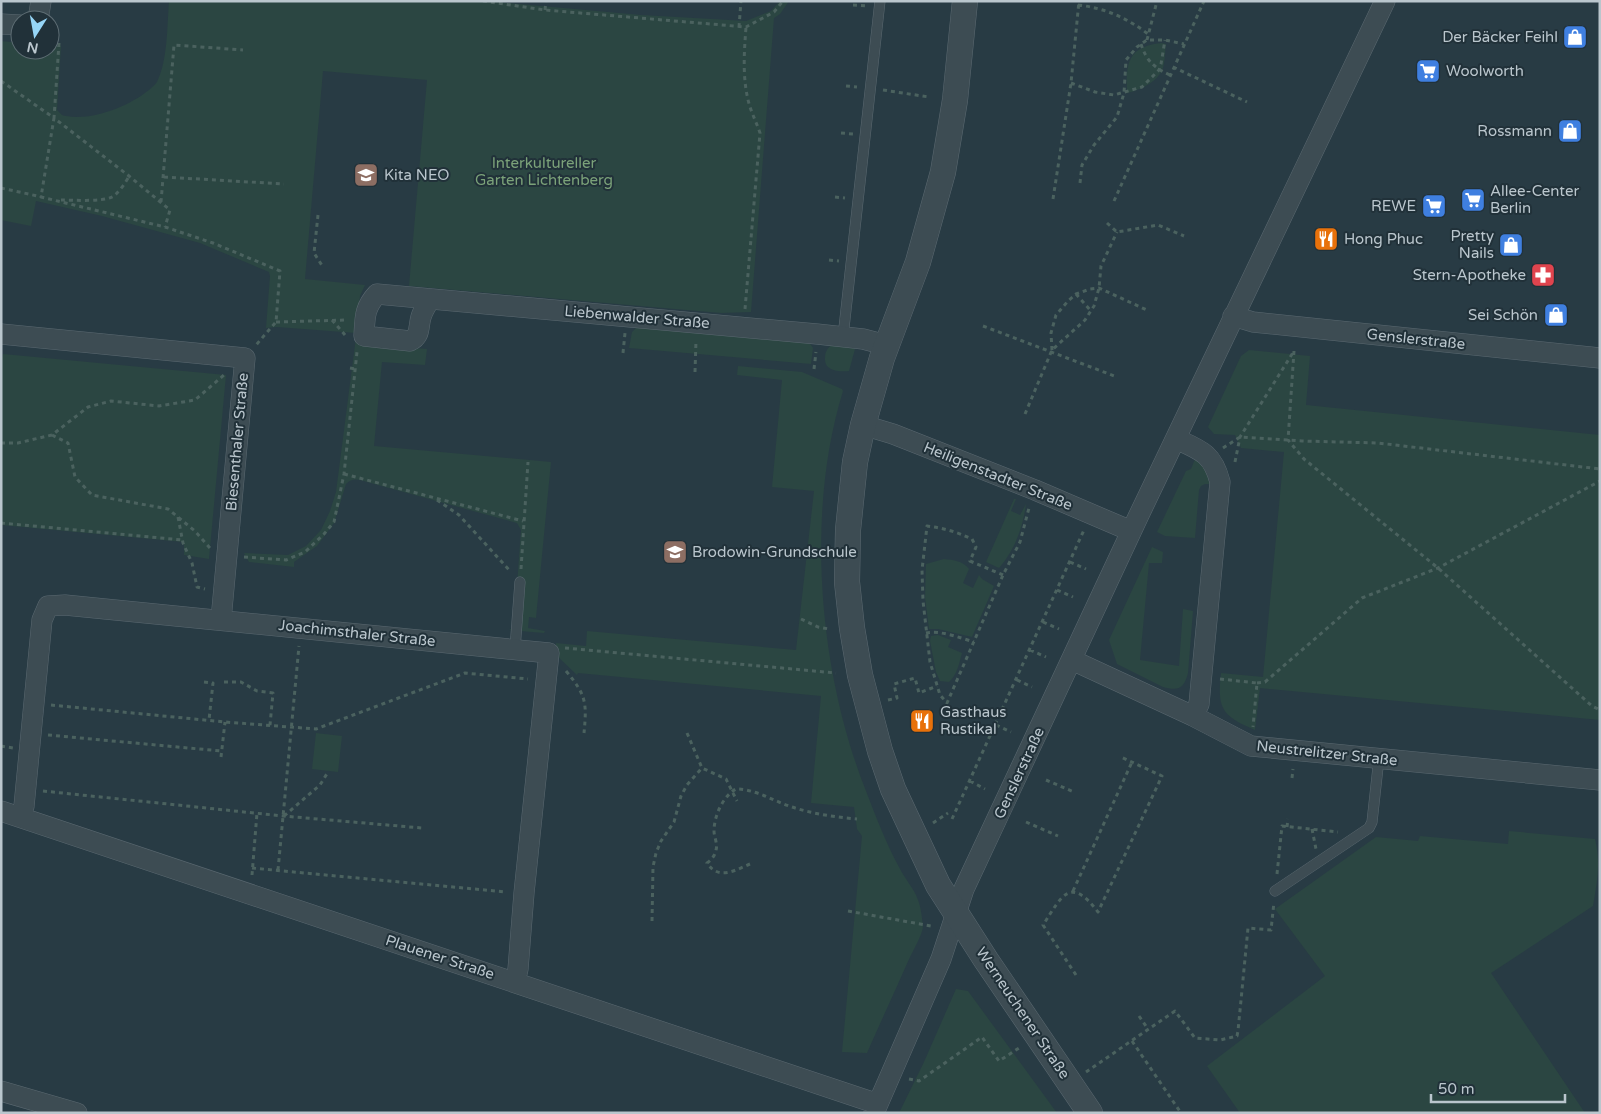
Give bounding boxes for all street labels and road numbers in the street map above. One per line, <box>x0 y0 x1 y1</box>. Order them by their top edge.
street label: Liebenwalder Straße <box>564 302 710 332</box>
street label: Genslerstraße <box>1366 325 1466 353</box>
street label: Biesenthaler Straße <box>222 372 252 512</box>
street label: Heiligenstadter Straße <box>921 438 1075 514</box>
street label: Joachimsthaler Straße <box>278 616 436 650</box>
street label: Genslerstraße <box>990 724 1048 822</box>
street label: Neustrelitzer Straße <box>1256 737 1398 769</box>
street label: Plauener Straße <box>383 931 497 983</box>
street label: Werneuchener Straße <box>972 944 1074 1082</box>

